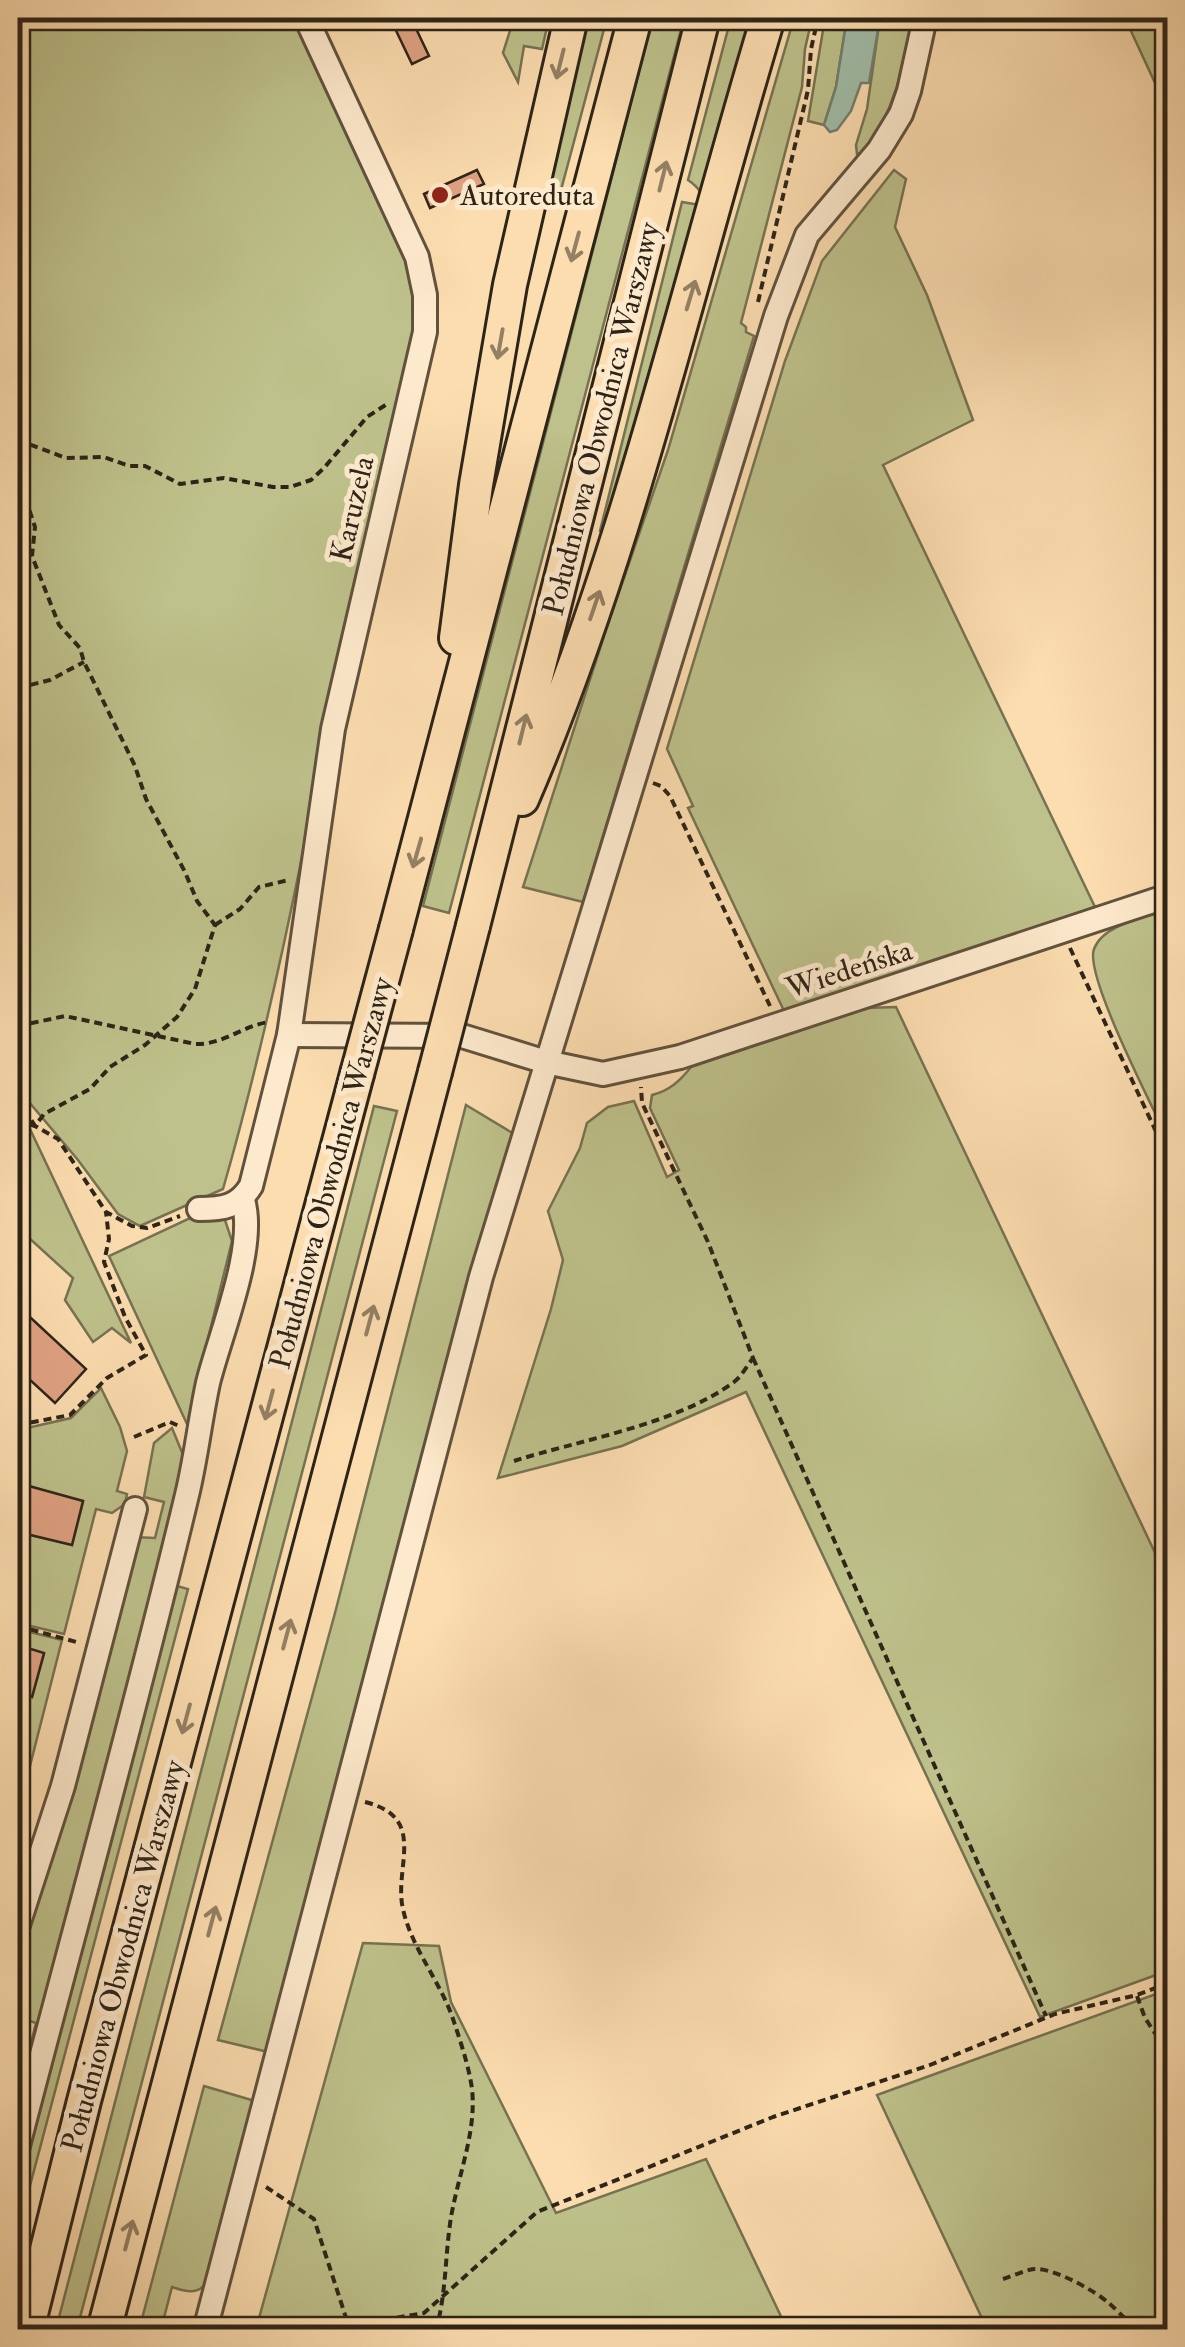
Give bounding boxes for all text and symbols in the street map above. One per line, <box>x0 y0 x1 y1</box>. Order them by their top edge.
one-way arrow <box>550 47 568 79</box>
one-way arrow <box>655 161 673 193</box>
place label: Autoreduta <box>459 177 595 214</box>
marker: Autoreduta <box>429 184 451 206</box>
street label: Południowa Obwodnica Warszawy <box>535 218 668 620</box>
one-way arrow <box>565 231 584 262</box>
one-way arrow <box>683 280 701 311</box>
one-way arrow <box>490 327 509 359</box>
street label: Karuzela <box>322 452 383 565</box>
one-way arrow <box>587 591 605 622</box>
one-way arrow <box>515 714 533 746</box>
one-way arrow <box>407 837 425 868</box>
street label: Wiedeńska <box>780 932 918 1008</box>
street label: Południowa Obwodnica Warszawy <box>261 972 402 1373</box>
one-way arrow <box>362 1305 380 1337</box>
one-way arrow <box>259 1389 278 1420</box>
one-way arrow <box>279 1619 298 1650</box>
one-way arrow <box>175 1703 194 1734</box>
street label: Południowa Obwodnica Warszawy <box>53 1755 194 2156</box>
one-way arrow <box>204 1906 223 1937</box>
one-way arrow <box>120 2220 139 2251</box>

